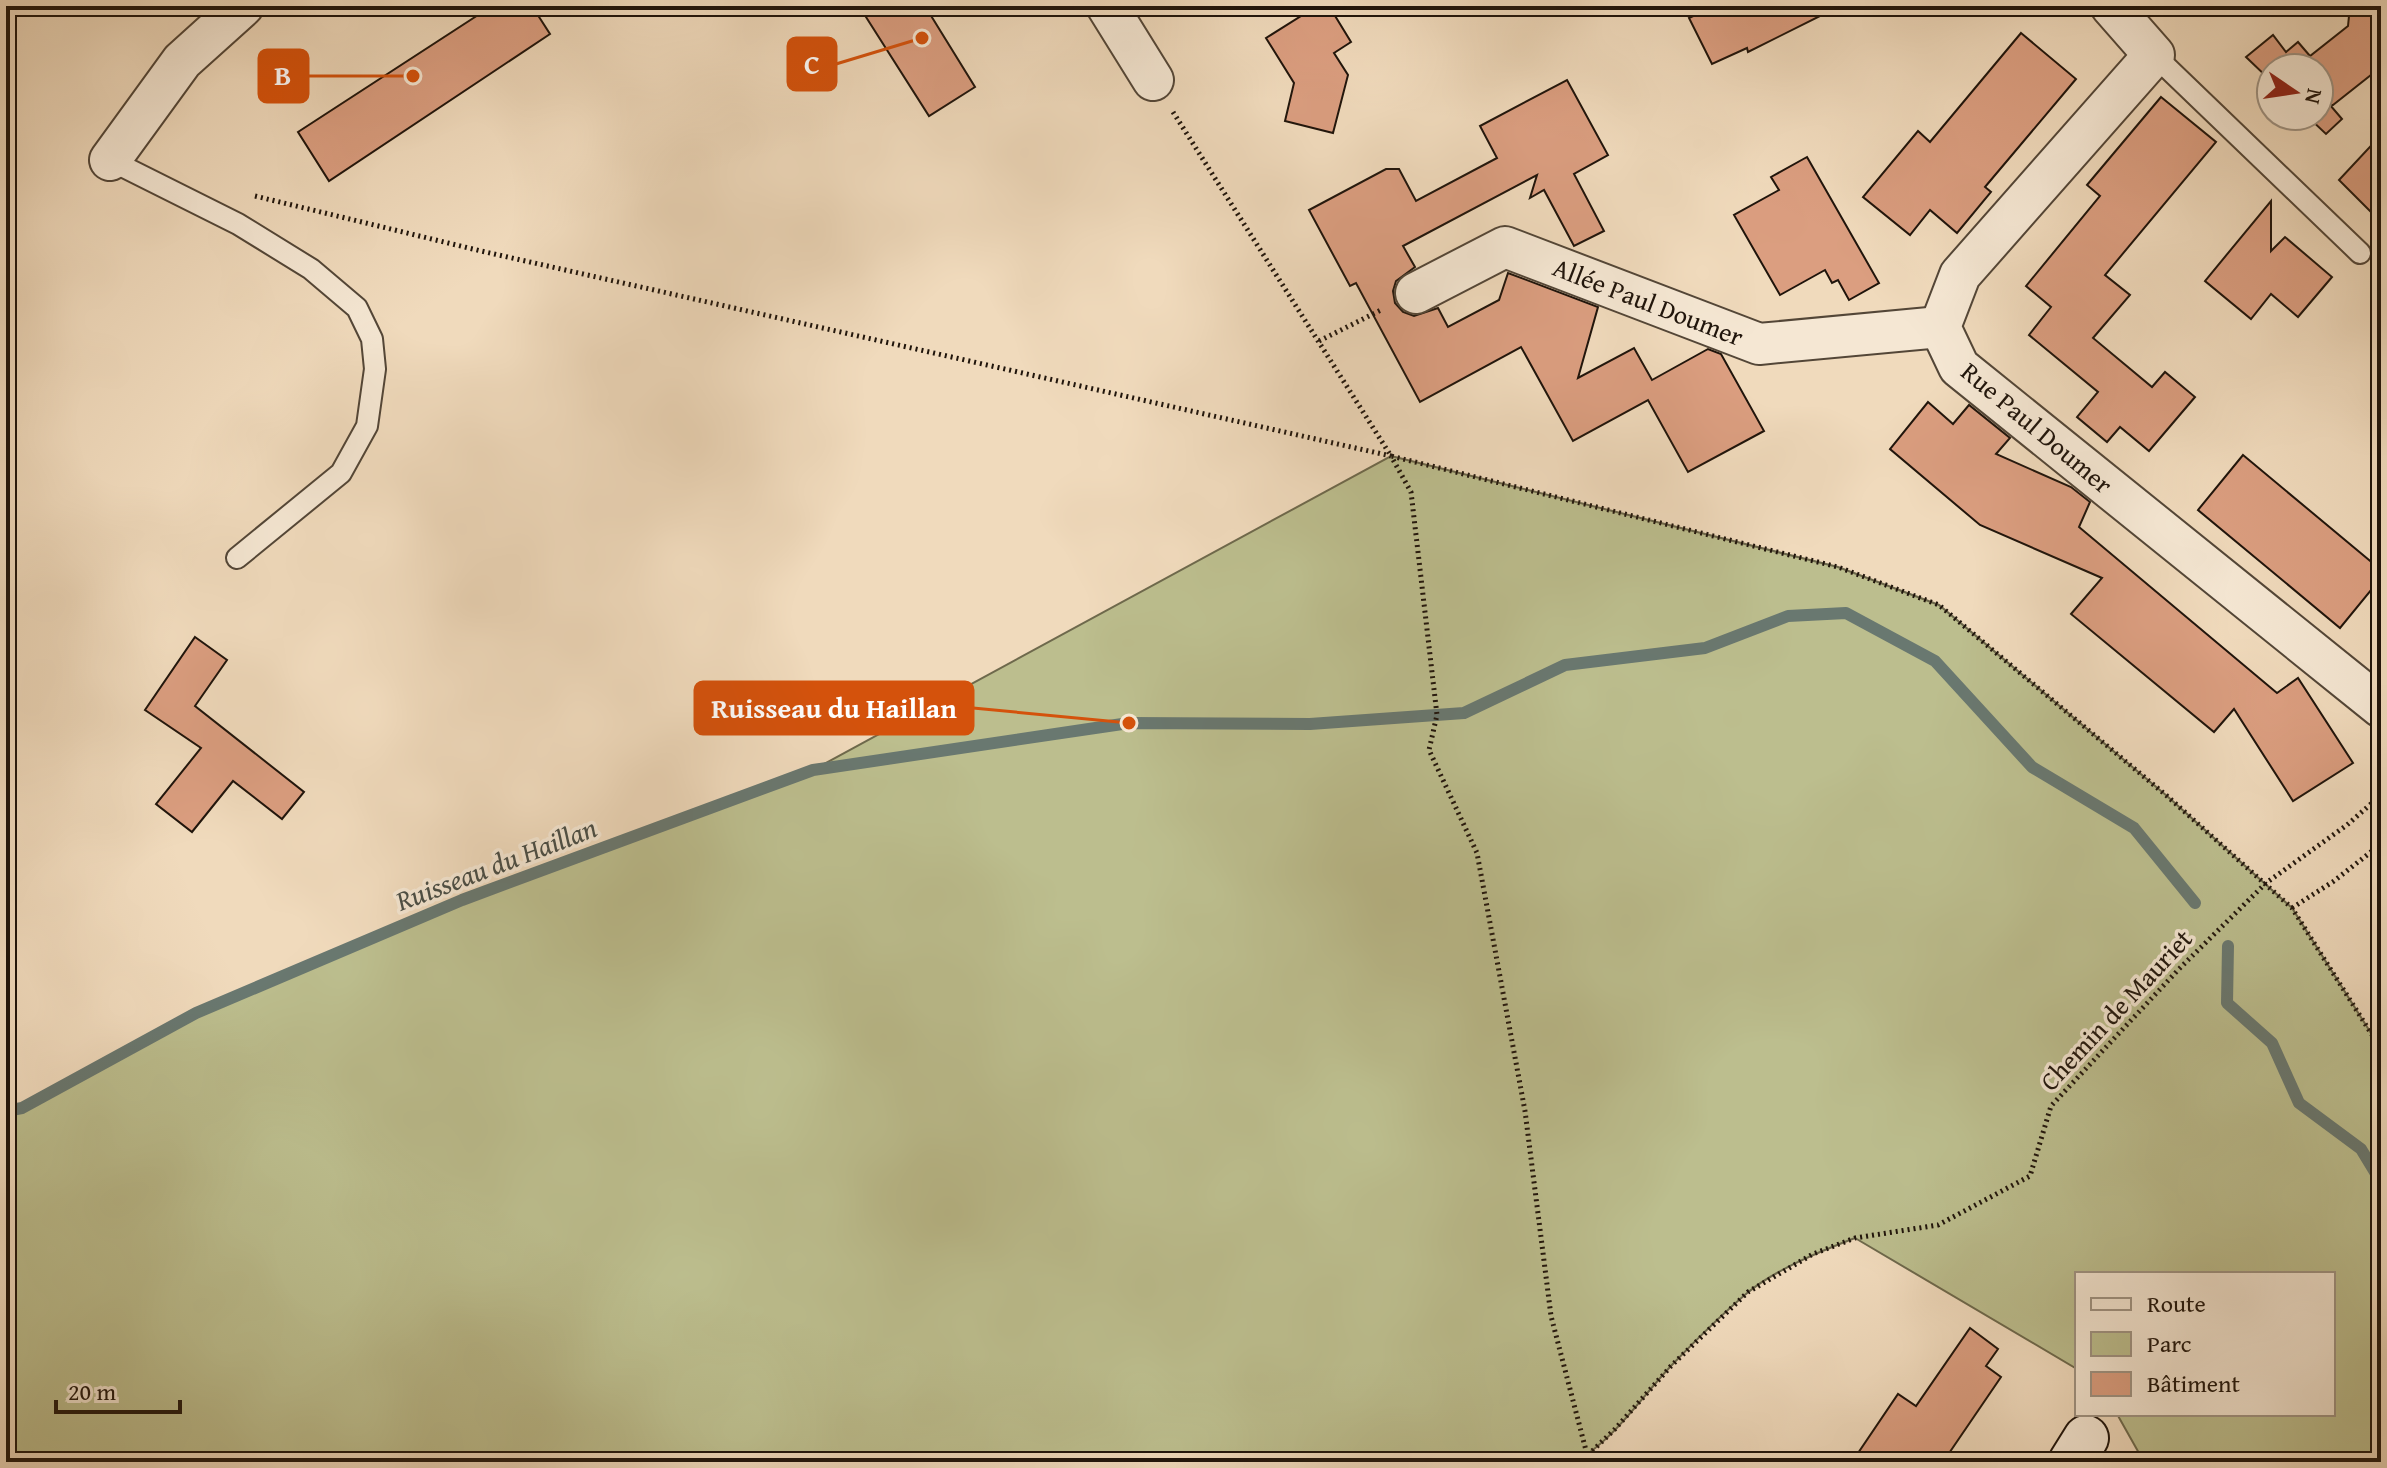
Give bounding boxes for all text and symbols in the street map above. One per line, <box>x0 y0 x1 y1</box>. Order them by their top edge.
callout: C <box>788 38 836 90</box>
text: C <box>804 43 820 84</box>
callout: B <box>259 50 308 102</box>
north arrow <box>2255 52 2335 132</box>
text: B <box>274 54 292 95</box>
text: N <box>2297 86 2332 108</box>
street label: Allée Paul Doumer <box>1547 247 1749 356</box>
street label: Rue Paul Doumer <box>1953 352 2122 503</box>
callout: Ruisseau du Haillan <box>695 682 973 734</box>
text: Ruisseau du Haillan <box>711 687 957 728</box>
water label: Ruisseau du Haillan <box>388 806 602 921</box>
street label: Chemin de Mauriet <box>2030 920 2201 1099</box>
legend <box>2075 1272 2335 1416</box>
text: Route <box>2147 1286 2206 1321</box>
text: Parc <box>2147 1326 2192 1361</box>
scale bar <box>56 1364 180 1414</box>
text: Bâtiment <box>2147 1366 2241 1401</box>
text: 20 m <box>68 1374 116 1409</box>

